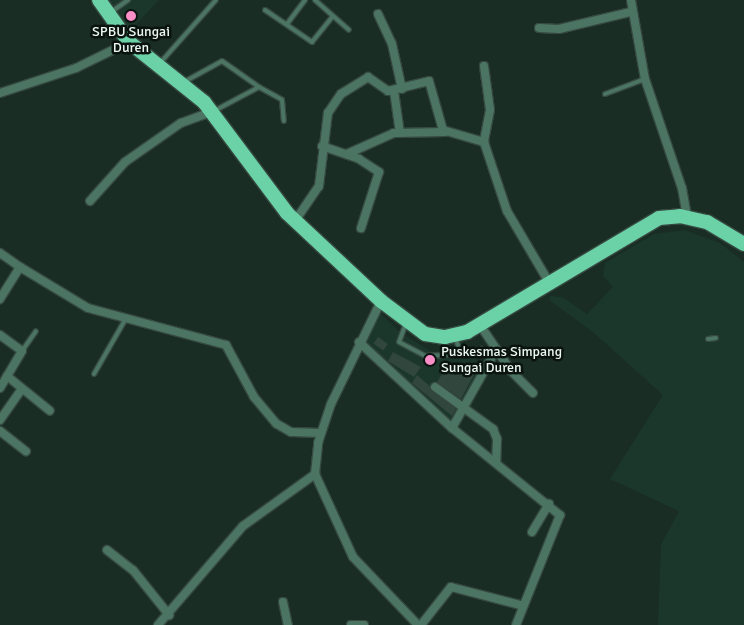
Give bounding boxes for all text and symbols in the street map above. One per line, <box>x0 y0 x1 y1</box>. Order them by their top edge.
marker: SPBU Sungai Duren <box>125 10 137 22</box>
place label: SPBU Sungai Duren <box>92 24 170 56</box>
place label: Puskesmas Simpang Sungai Duren <box>441 344 562 377</box>
marker: Puskesmas Simpang Sungai Duren <box>423 353 437 367</box>

